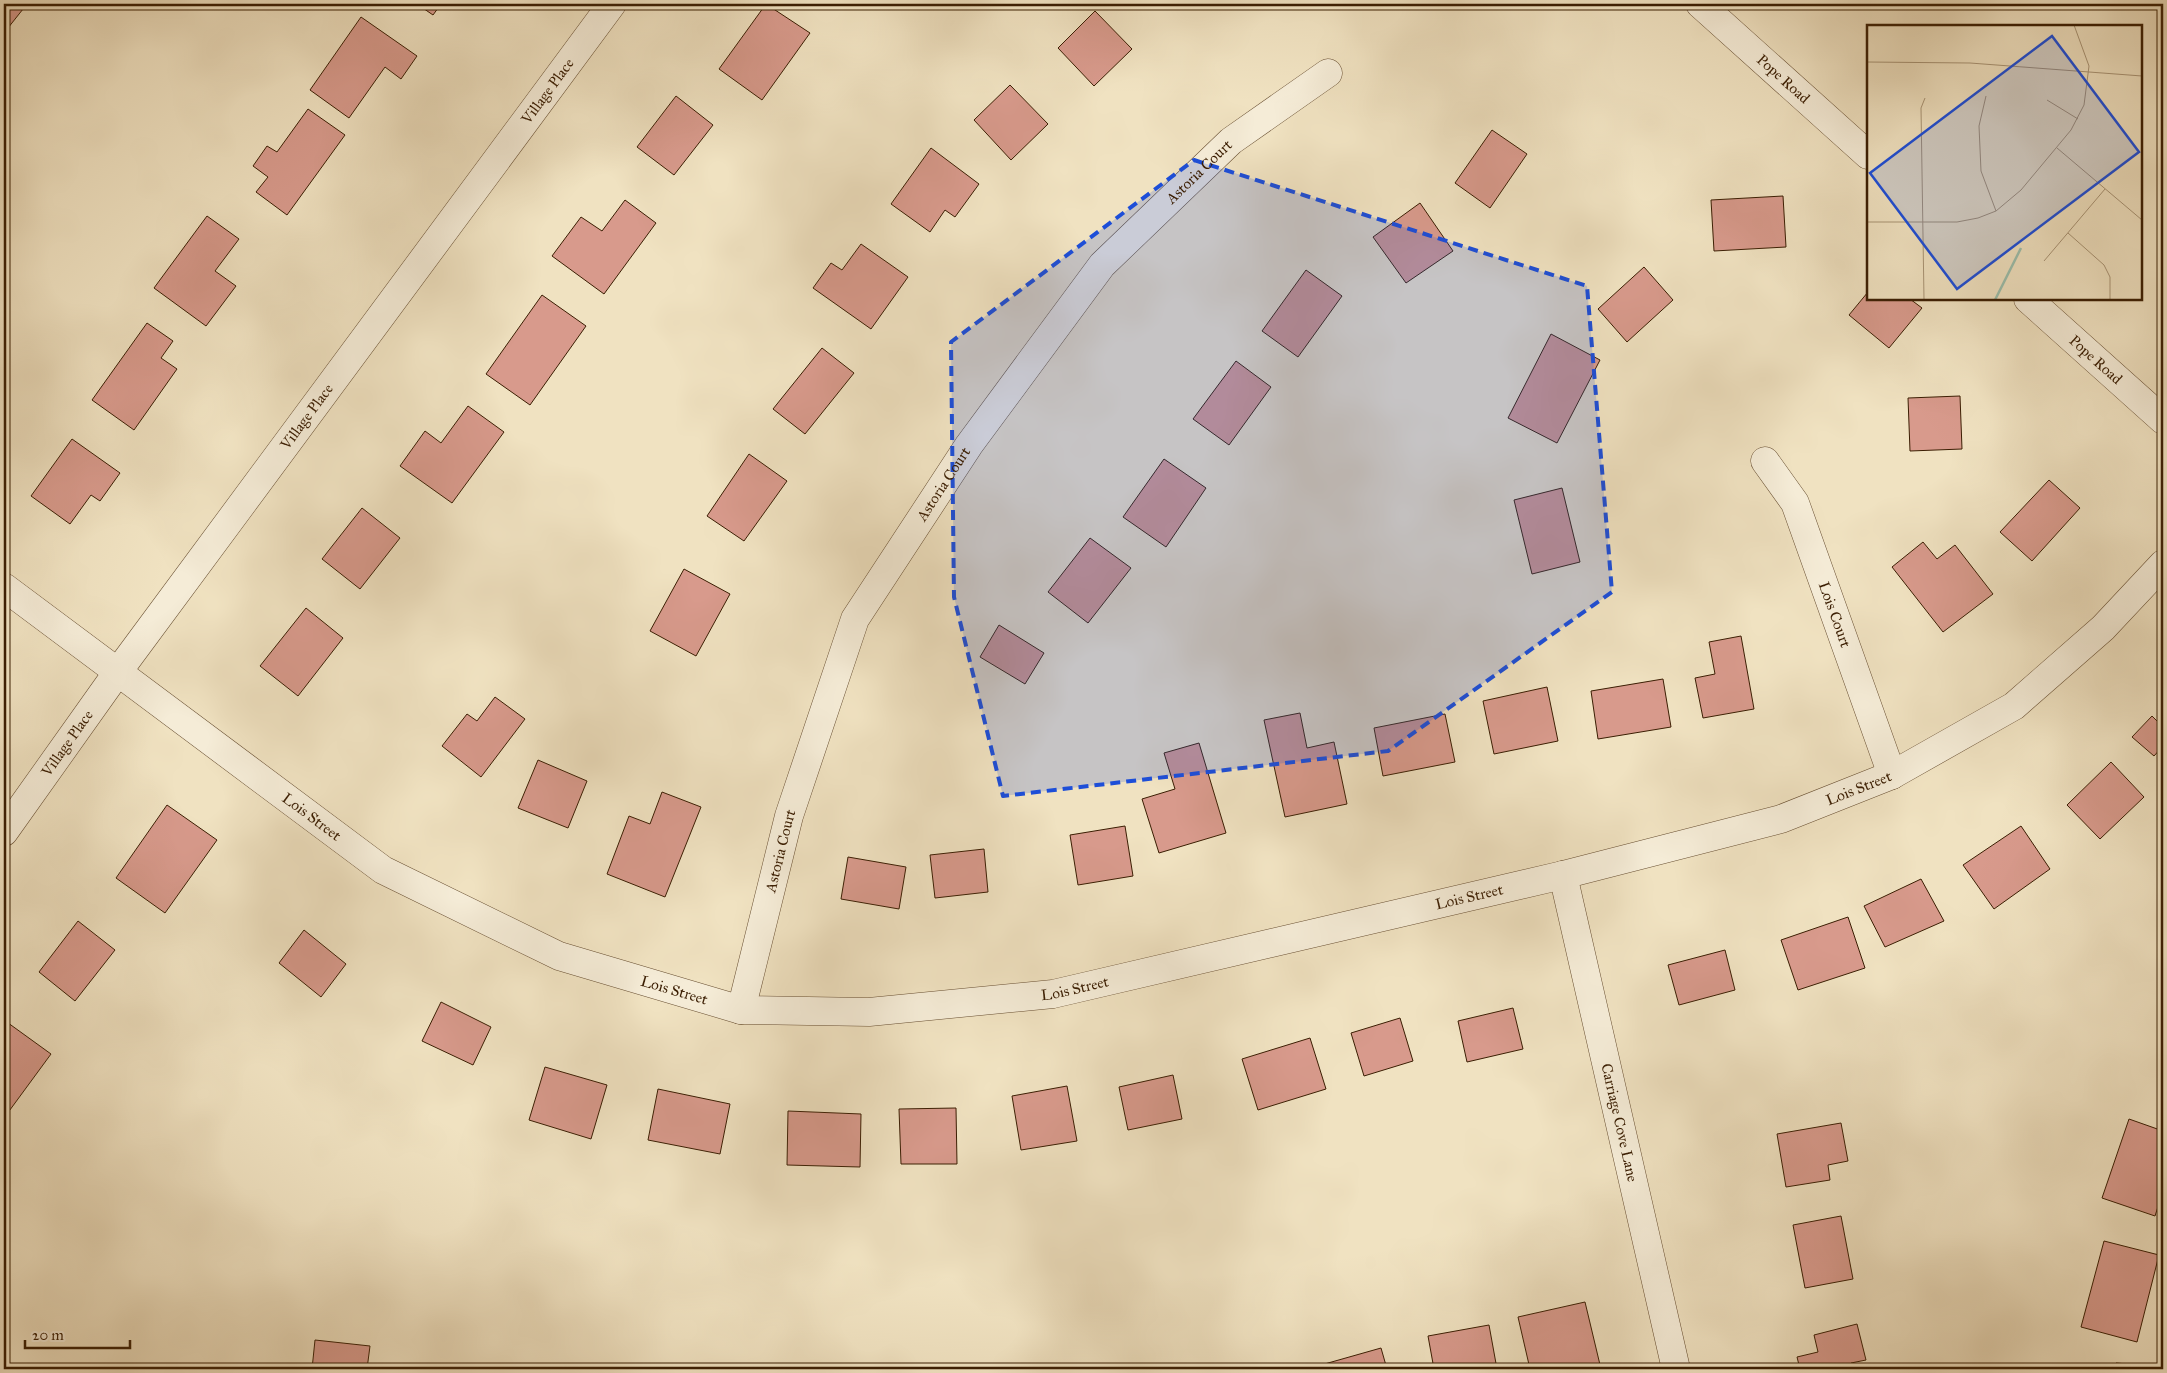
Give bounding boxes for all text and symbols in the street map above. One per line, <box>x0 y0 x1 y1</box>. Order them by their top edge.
inset map <box>1867 25 2142 300</box>
street label: Pope Road <box>1753 50 1814 108</box>
street label: Village Place <box>517 55 578 128</box>
street label: Astoria Court <box>1162 135 1236 208</box>
street label: Pope Road <box>2066 331 2126 388</box>
street label: Village Place <box>276 380 337 454</box>
street label: Astoria Court <box>912 443 975 525</box>
street label: Lois Court <box>1815 579 1855 650</box>
street label: Village Place <box>37 707 97 781</box>
street label: Lois Street <box>1823 767 1895 809</box>
street label: Lois Street <box>279 789 345 845</box>
street label: Astoria Court <box>761 806 800 895</box>
street label: Lois Street <box>1434 880 1505 913</box>
street label: Lois Street <box>639 972 710 1009</box>
street label: Lois Street <box>1040 972 1111 1004</box>
street label: Carriage Cove Lane <box>1597 1062 1642 1184</box>
scale bar <box>25 1318 130 1350</box>
text: 20 m <box>32 1326 64 1344</box>

